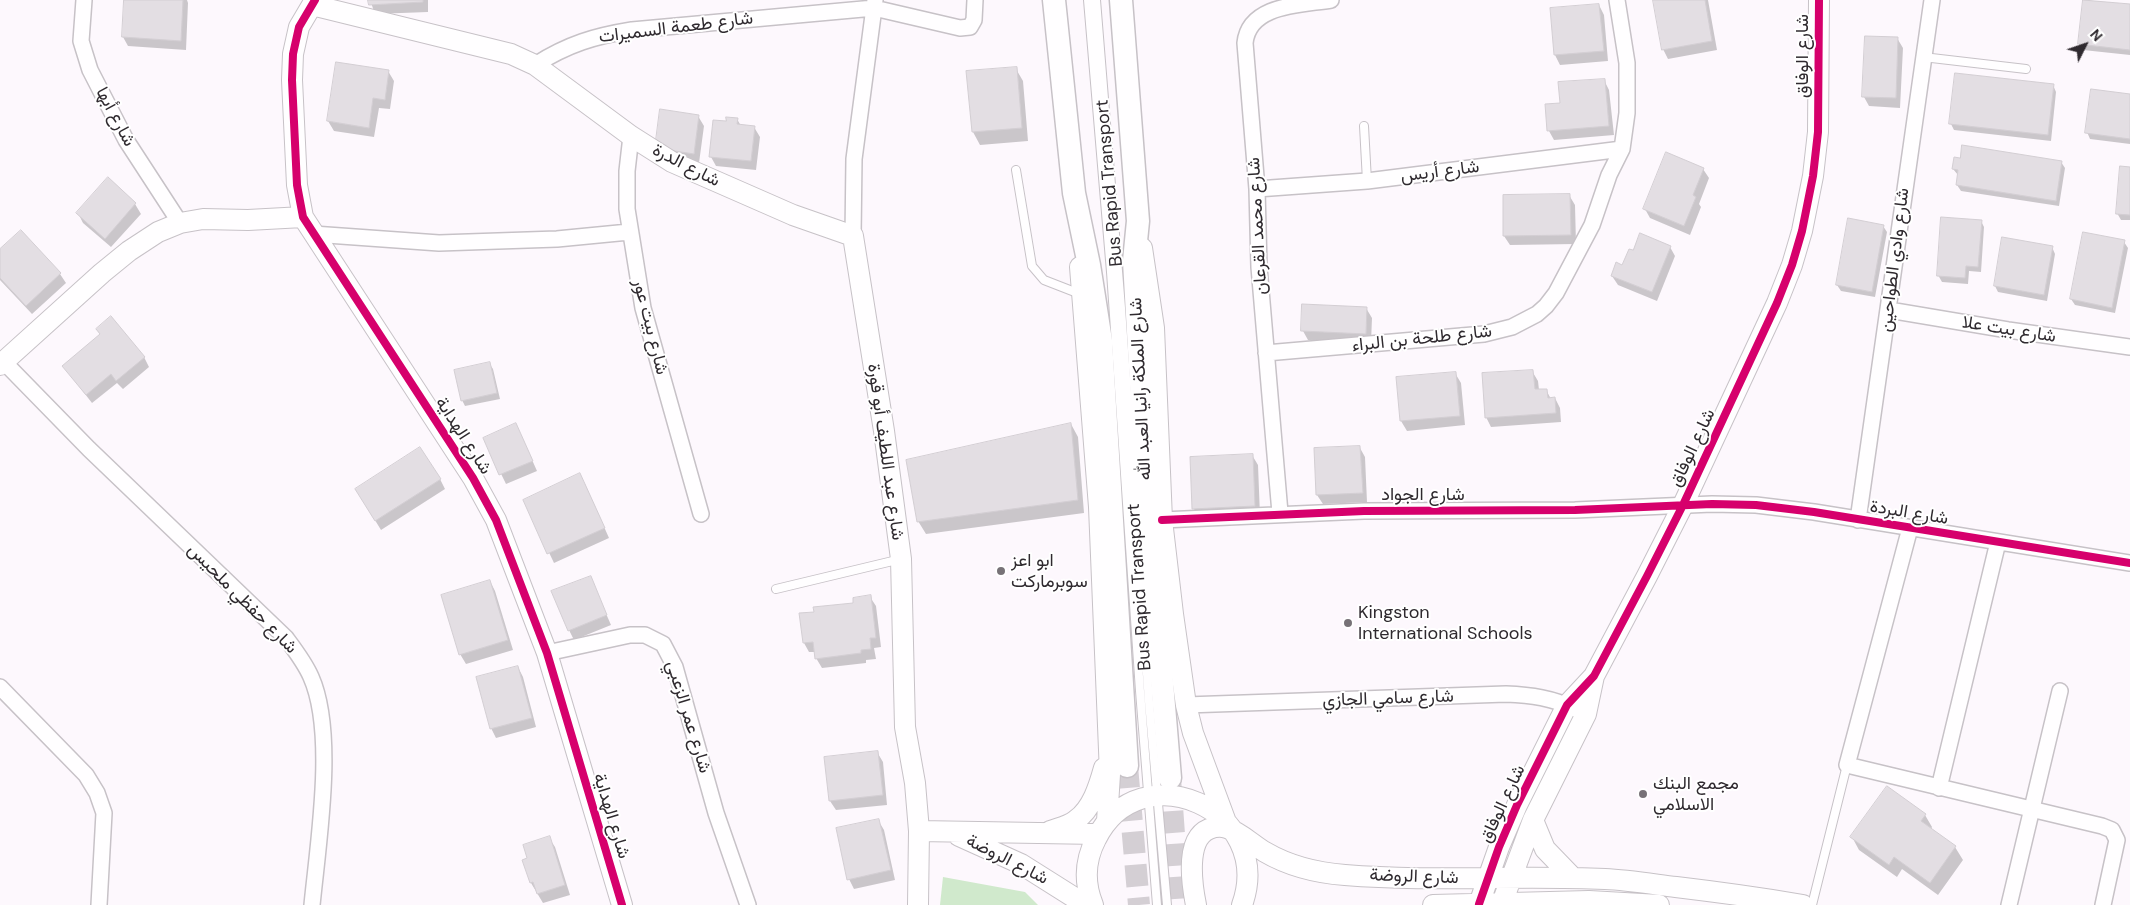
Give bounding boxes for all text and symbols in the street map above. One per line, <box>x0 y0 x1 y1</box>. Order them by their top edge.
street label: شارع طعمة السميرات <box>598 8 754 48</box>
street label: شارع الوفاق <box>1792 14 1814 98</box>
north arrow <box>2060 20 2110 70</box>
text: N <box>2086 25 2106 45</box>
street label: شارع أبها <box>90 84 140 150</box>
street label: Bus Rapid Transport <box>1092 99 1128 267</box>
street label: شارع الدرة <box>649 140 723 192</box>
street label: شارع أريس <box>1399 156 1481 188</box>
street label: شارع محمد القرعان <box>1244 157 1272 295</box>
street label: شارع وادي الطواحين <box>1875 187 1915 333</box>
street label: شارع بيت عور <box>628 277 672 377</box>
street label: شارع الملكة رانيا العبد الله <box>1125 297 1157 481</box>
street label: شارع بيت علا <box>1961 312 2057 348</box>
street label: شارع طلحة بن البراء <box>1351 321 1493 357</box>
street label: شارع عبد اللطيف أبو قورة <box>862 362 908 542</box>
street label: شارع الهداية <box>430 393 496 479</box>
street label: شارع الوفاق <box>1666 405 1720 491</box>
street label: شارع الجواد <box>1381 484 1465 506</box>
street label: شارع البردة <box>1868 496 1950 530</box>
street label: Bus Rapid Transport <box>1123 503 1157 671</box>
street label: شارع حفظي ملحيس <box>182 539 302 659</box>
place label: ابو اعز سوبرماركت <box>1011 550 1088 592</box>
marker: ابو اعز سوبرماركت <box>995 565 1007 577</box>
place label: Kingston International Schools <box>1358 602 1533 644</box>
marker: Kingston International Schools <box>1342 617 1354 629</box>
street label: شارع عمر الزعبي <box>661 658 715 776</box>
street label: شارع سامي الجازي <box>1322 686 1454 712</box>
street label: شارع الوفاق <box>1476 761 1530 847</box>
street label: شارع الهداية <box>588 771 634 861</box>
place label: مجمع البنك الاسلامي <box>1653 773 1739 816</box>
marker: مجمع البنك الاسلامي <box>1637 788 1649 800</box>
street label: شارع الروضة <box>962 830 1052 890</box>
street label: شارع الروضة <box>1369 865 1459 889</box>

